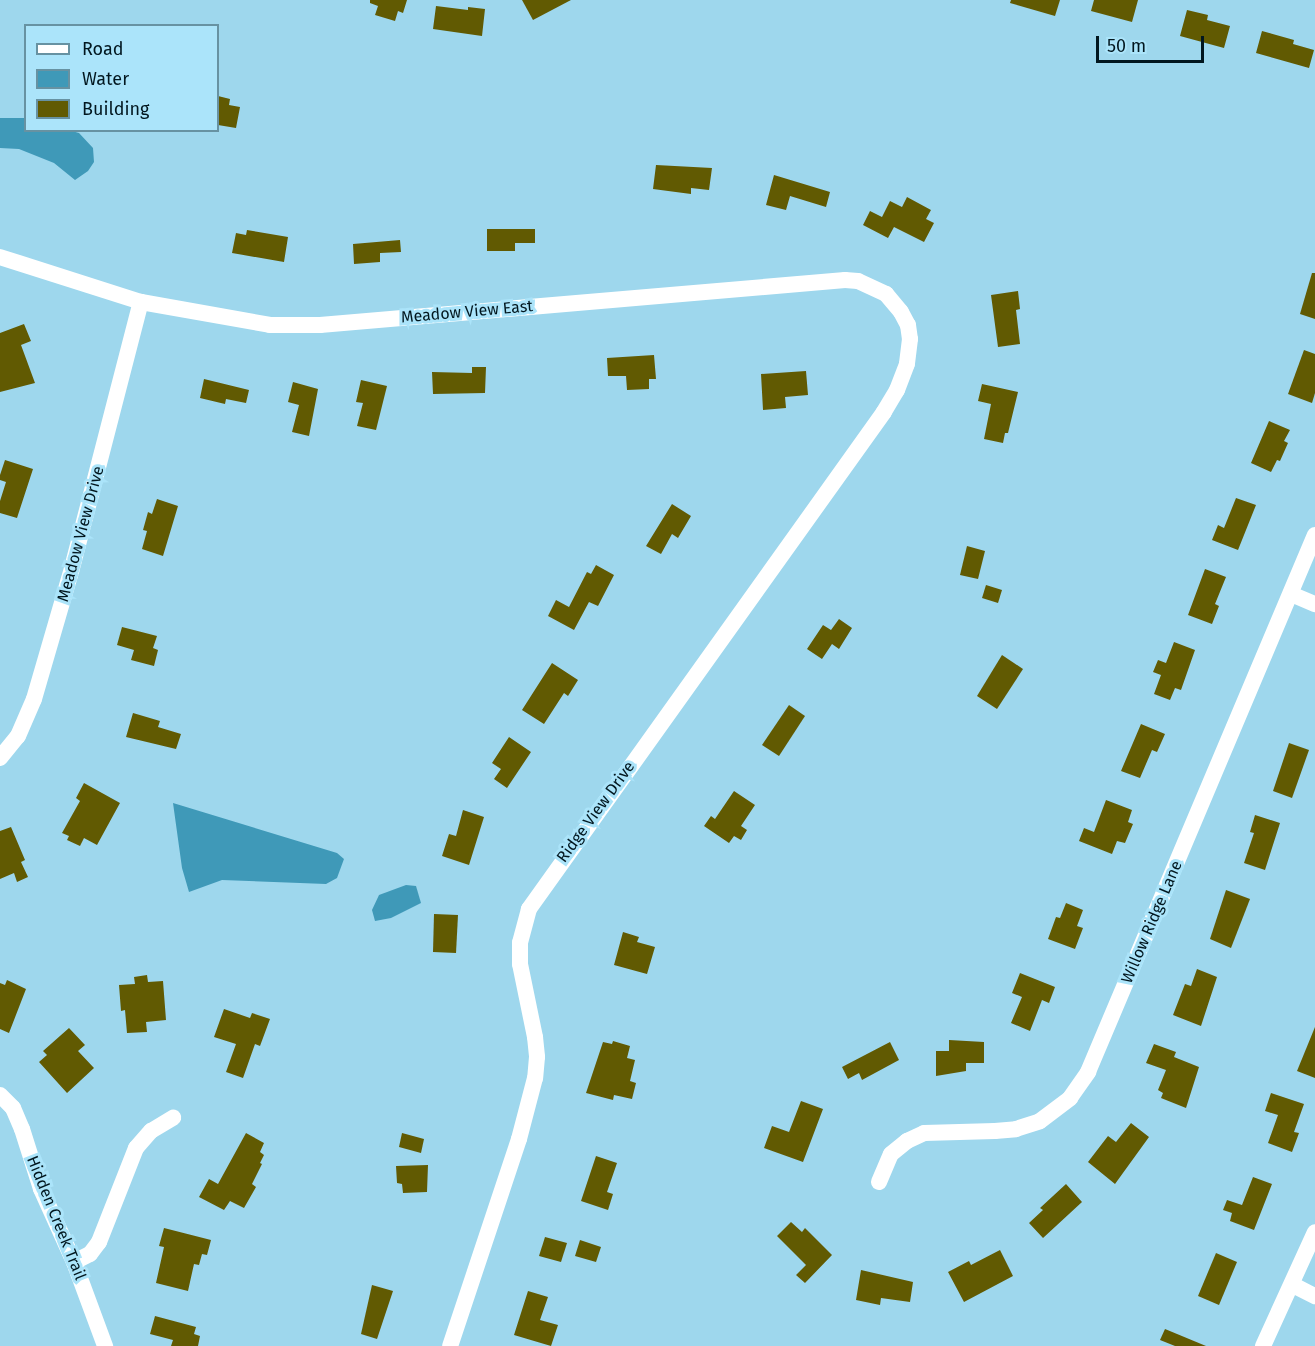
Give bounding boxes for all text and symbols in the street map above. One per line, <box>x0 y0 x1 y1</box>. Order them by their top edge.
legend <box>24 24 219 132</box>
scale bar <box>1099 24 1207 62</box>
text: 50 m <box>1107 35 1146 57</box>
text: Road <box>82 38 124 60</box>
text: Water <box>82 68 129 90</box>
text: Building <box>82 98 149 120</box>
street label: Meadow View East <box>400 297 534 327</box>
street label: Meadow View Drive <box>54 464 108 604</box>
street label: Ridge View Drive <box>553 758 639 866</box>
street label: Willow Ridge Lane <box>1117 858 1187 986</box>
street label: Hidden Creek Trail <box>22 1153 90 1283</box>

